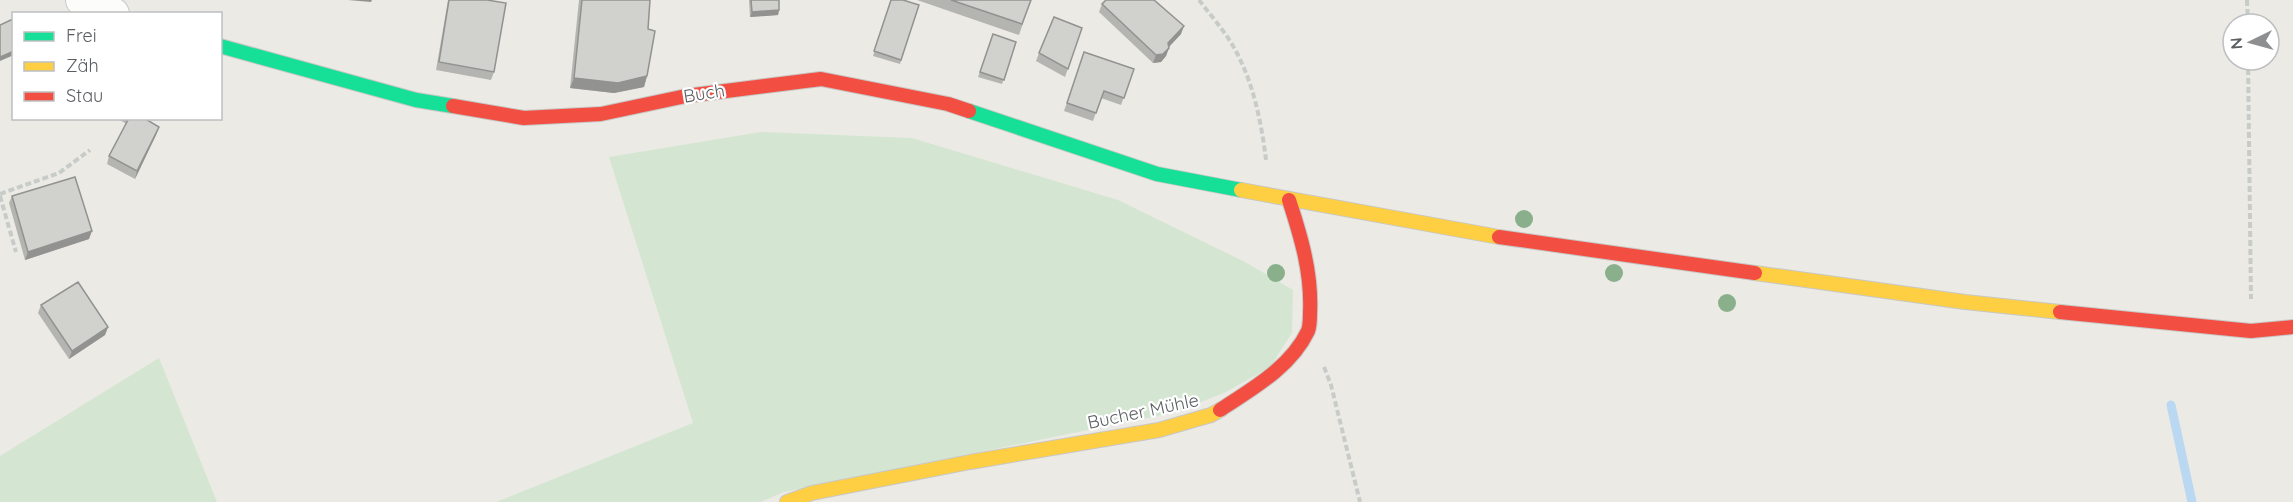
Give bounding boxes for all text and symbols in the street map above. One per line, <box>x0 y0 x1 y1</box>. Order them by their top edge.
legend <box>12 12 222 120</box>
north arrow <box>2221 12 2281 72</box>
text: Frei <box>66 24 97 47</box>
text: N <box>2226 37 2247 50</box>
text: Zäh <box>66 54 99 77</box>
street label: Buch <box>682 78 726 108</box>
text: Stau <box>66 84 103 107</box>
street label: Bucher Mühle <box>1085 388 1201 434</box>

